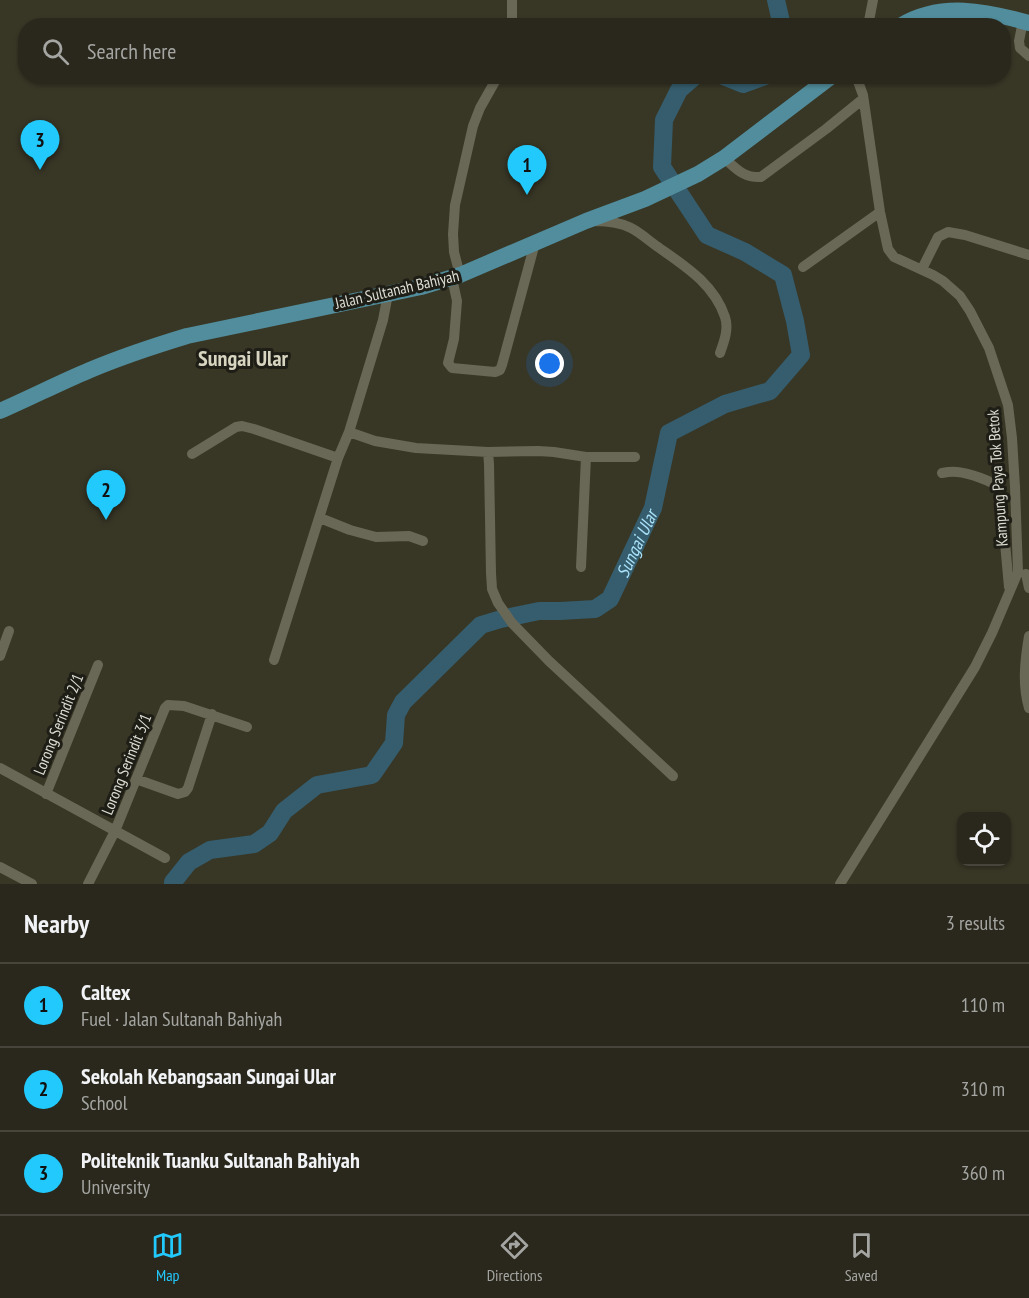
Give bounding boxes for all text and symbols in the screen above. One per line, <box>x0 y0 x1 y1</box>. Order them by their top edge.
search box <box>18 18 1011 84</box>
icon: search <box>39 35 72 68</box>
text: Search here <box>87 37 176 65</box>
pin: 3 <box>20 120 60 170</box>
pin: 1 <box>508 146 546 195</box>
street label: Jalan Sultanah Bahiyah <box>332 265 461 313</box>
district label: Sungai Ular <box>198 344 288 372</box>
your location <box>535 349 564 378</box>
street label: Kampung Paya Tok Betok <box>982 408 1012 547</box>
pin: 2 <box>86 470 126 520</box>
water label: Sungai Ular <box>610 503 663 581</box>
street label: Lorong Serindit 2/1 <box>29 671 87 777</box>
street label: Lorong Serindit 3/1 <box>97 711 155 817</box>
map controls <box>957 812 1011 866</box>
button: locate <box>957 812 1011 866</box>
text: Nearby <box>24 907 89 940</box>
text: 3 results <box>946 910 1005 936</box>
text: Caltex <box>81 978 130 1006</box>
text: 1 <box>39 992 48 1018</box>
text: 110 m <box>961 992 1005 1018</box>
text: Fuel · Jalan Sultanah Bahiyah <box>81 1006 282 1032</box>
text: Sekolah Kebangsaan Sungai Ular <box>81 1062 336 1090</box>
text: 2 <box>39 1076 48 1102</box>
text: 310 m <box>961 1076 1005 1102</box>
text: School <box>81 1090 127 1116</box>
text: Politeknik Tuanku Sultanah Bahiyah <box>81 1146 360 1174</box>
text: 3 <box>39 1160 48 1186</box>
text: 360 m <box>961 1160 1005 1186</box>
text: University <box>81 1174 150 1200</box>
tab: Map <box>151 1229 184 1285</box>
tab: Directions <box>487 1229 542 1285</box>
tab: Saved <box>845 1229 878 1285</box>

